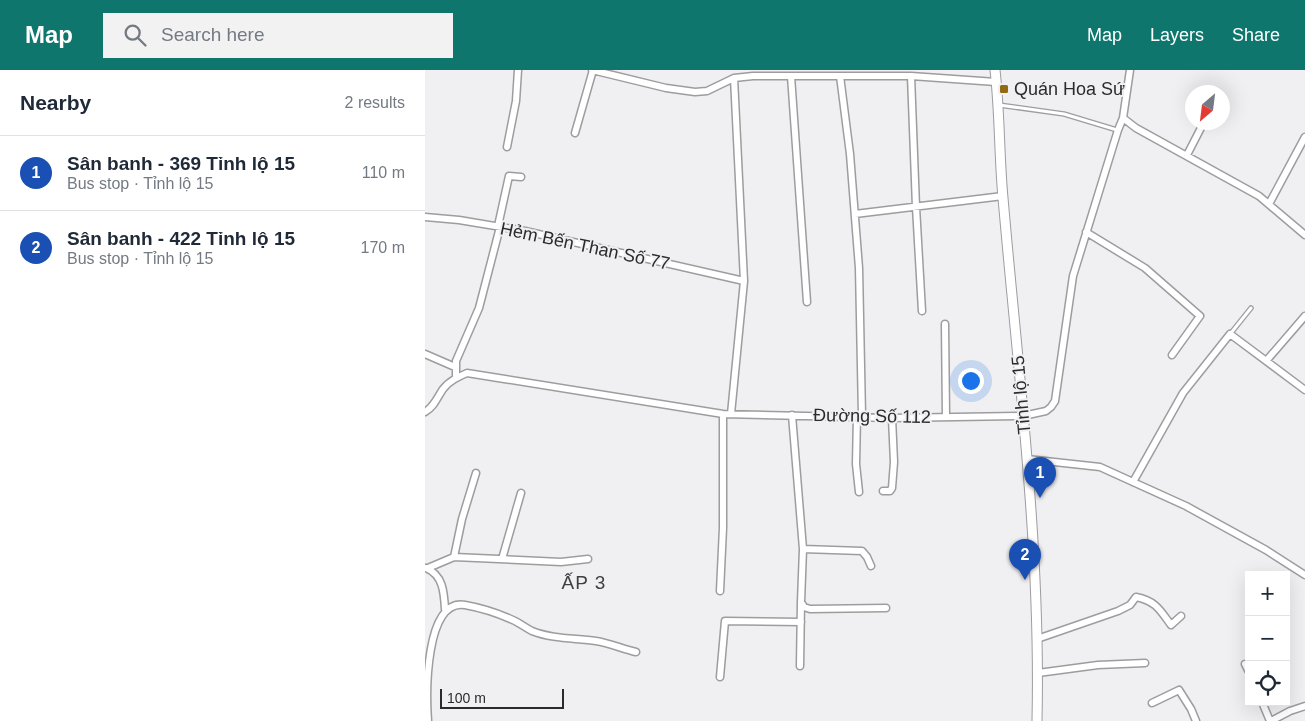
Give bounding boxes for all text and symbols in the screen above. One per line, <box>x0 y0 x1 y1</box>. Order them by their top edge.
search box <box>103 13 453 58</box>
text: Map <box>25 21 73 48</box>
icon: search <box>121 21 149 49</box>
text: Search here <box>161 24 265 45</box>
text: Map <box>1087 25 1122 45</box>
text: Layers <box>1150 25 1204 45</box>
text: Share <box>1232 25 1280 45</box>
place label: Quán Hoa Sứ <box>1014 79 1125 99</box>
marker: Quán Hoa Sứ <box>998 83 1010 95</box>
north arrow <box>1185 85 1230 130</box>
text: Nearby <box>20 91 91 114</box>
text: 2 results <box>345 94 405 111</box>
text: Sân banh - 369 Tỉnh lộ 15 <box>67 153 295 174</box>
text: 1 <box>32 164 40 181</box>
text: 110 m <box>362 164 405 181</box>
text: Bus stop · Tỉnh lộ 15 <box>67 175 213 192</box>
street label: Hẻm Bến Than Số 77 <box>498 218 672 274</box>
text: Sân banh - 422 Tỉnh lộ 15 <box>67 228 295 249</box>
text: 2 <box>32 239 40 256</box>
text: 170 m <box>361 239 405 256</box>
text: Bus stop · Tỉnh lộ 15 <box>67 250 213 267</box>
street label: Tỉnh lộ 15 <box>1008 355 1034 435</box>
your location <box>958 368 984 394</box>
street label: Đường Số 112 <box>813 405 931 427</box>
pin: 1 <box>1024 457 1056 498</box>
pin: 2 <box>1009 539 1041 580</box>
map controls <box>1245 571 1290 706</box>
button: + <box>1245 571 1290 616</box>
district label: ẤP 3 <box>562 572 606 593</box>
button: − <box>1245 616 1290 661</box>
button: locate <box>1245 661 1290 706</box>
scale bar <box>440 686 564 709</box>
text: 100 m <box>447 690 486 706</box>

